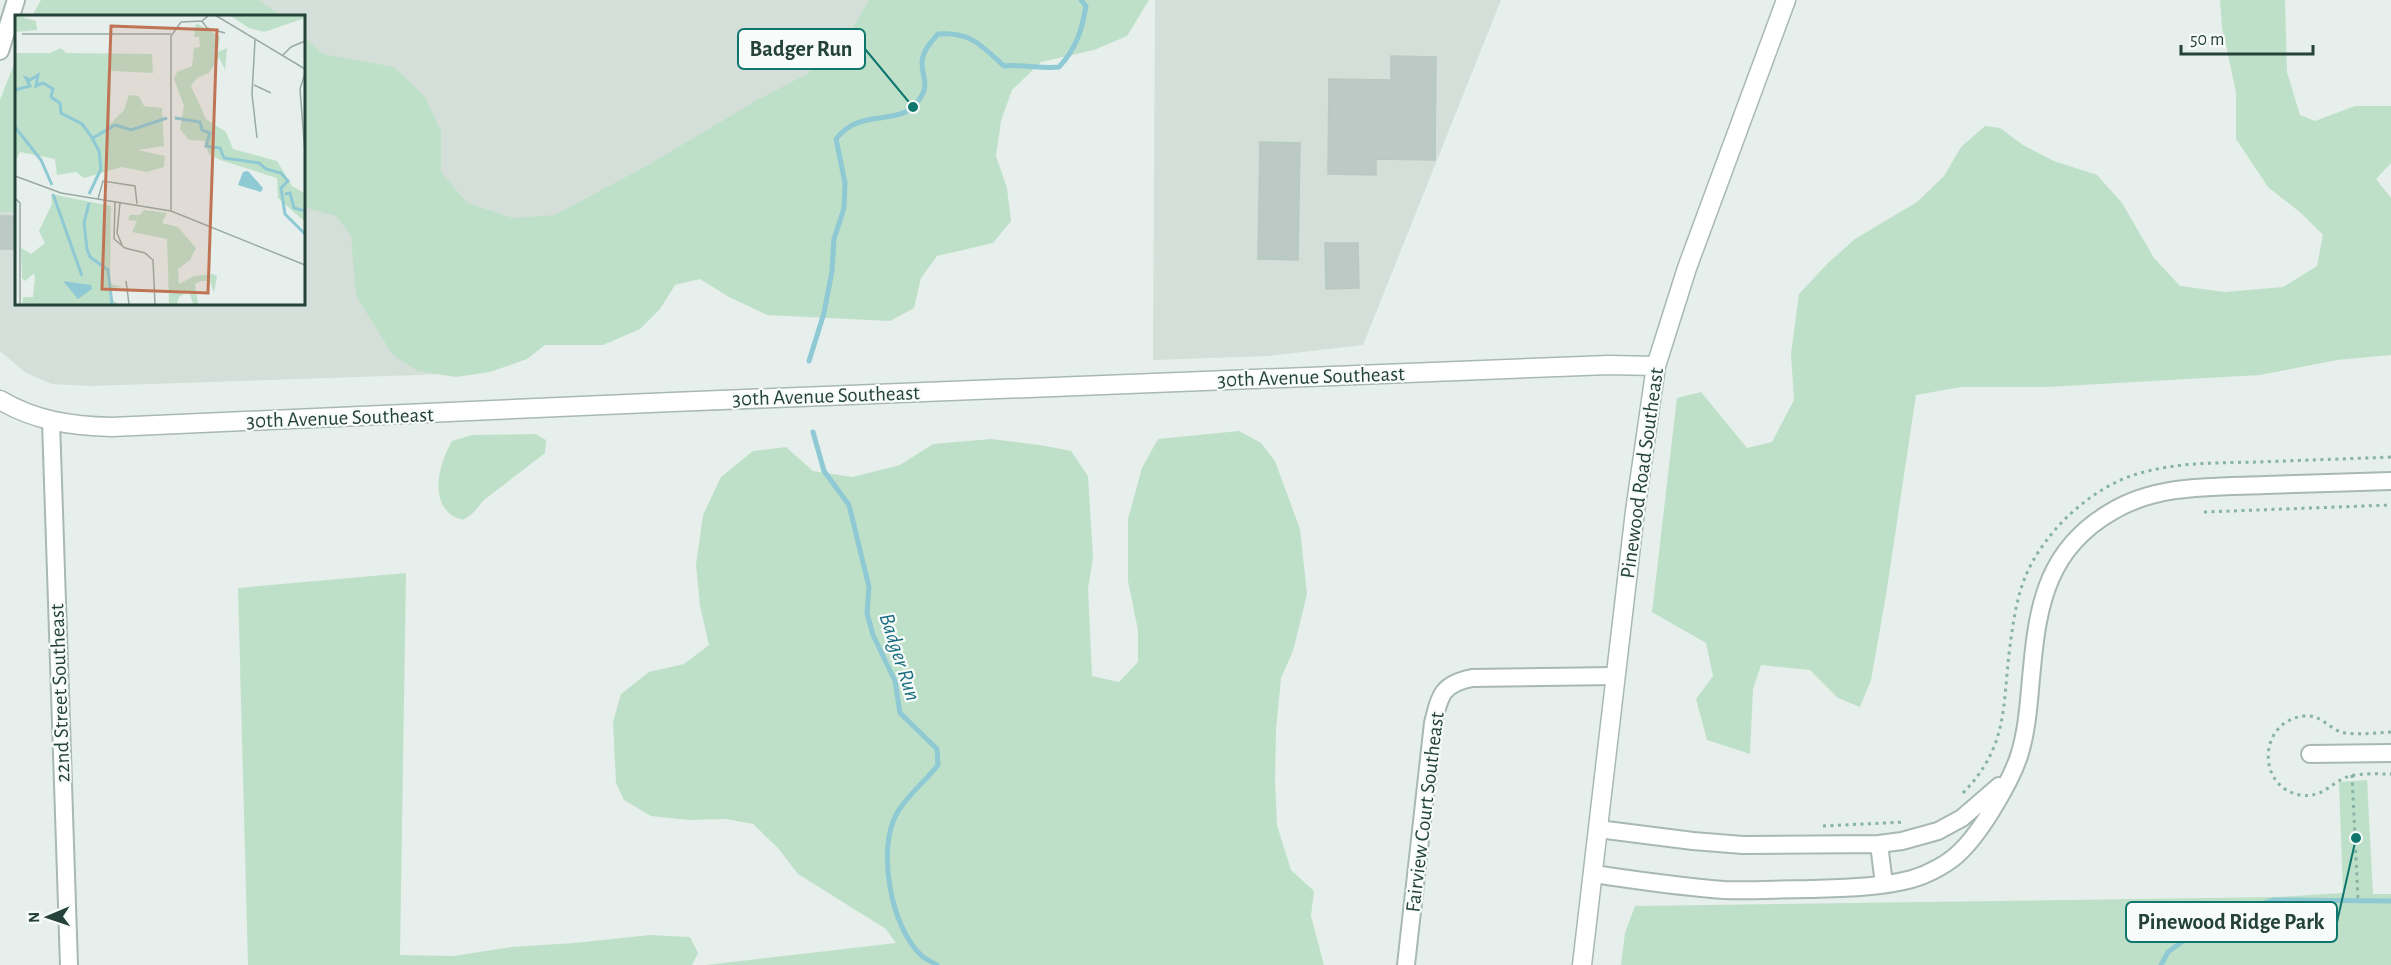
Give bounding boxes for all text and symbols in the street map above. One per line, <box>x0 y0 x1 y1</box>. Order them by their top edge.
inset map <box>15 15 304 304</box>
scale bar <box>2181 18 2313 56</box>
callout: Badger Run <box>738 29 865 69</box>
text: 50 m <box>2190 31 2224 49</box>
text: Badger Run <box>750 38 852 60</box>
street label: 30th Avenue Southeast <box>1217 363 1405 391</box>
street label: Pinewood Road Southeast <box>1617 366 1667 580</box>
street label: 30th Avenue Southeast <box>732 382 920 410</box>
street label: 30th Avenue Southeast <box>246 404 434 432</box>
street label: 22nd Street Southeast <box>46 603 74 783</box>
water label: Badger Run <box>876 610 924 704</box>
street label: Fairview Court Southeast <box>1402 710 1448 913</box>
north arrow <box>18 887 78 947</box>
callout: Pinewood Ridge Park <box>2126 902 2337 942</box>
text: Pinewood Ridge Park <box>2137 911 2325 933</box>
text: N <box>26 912 42 923</box>

